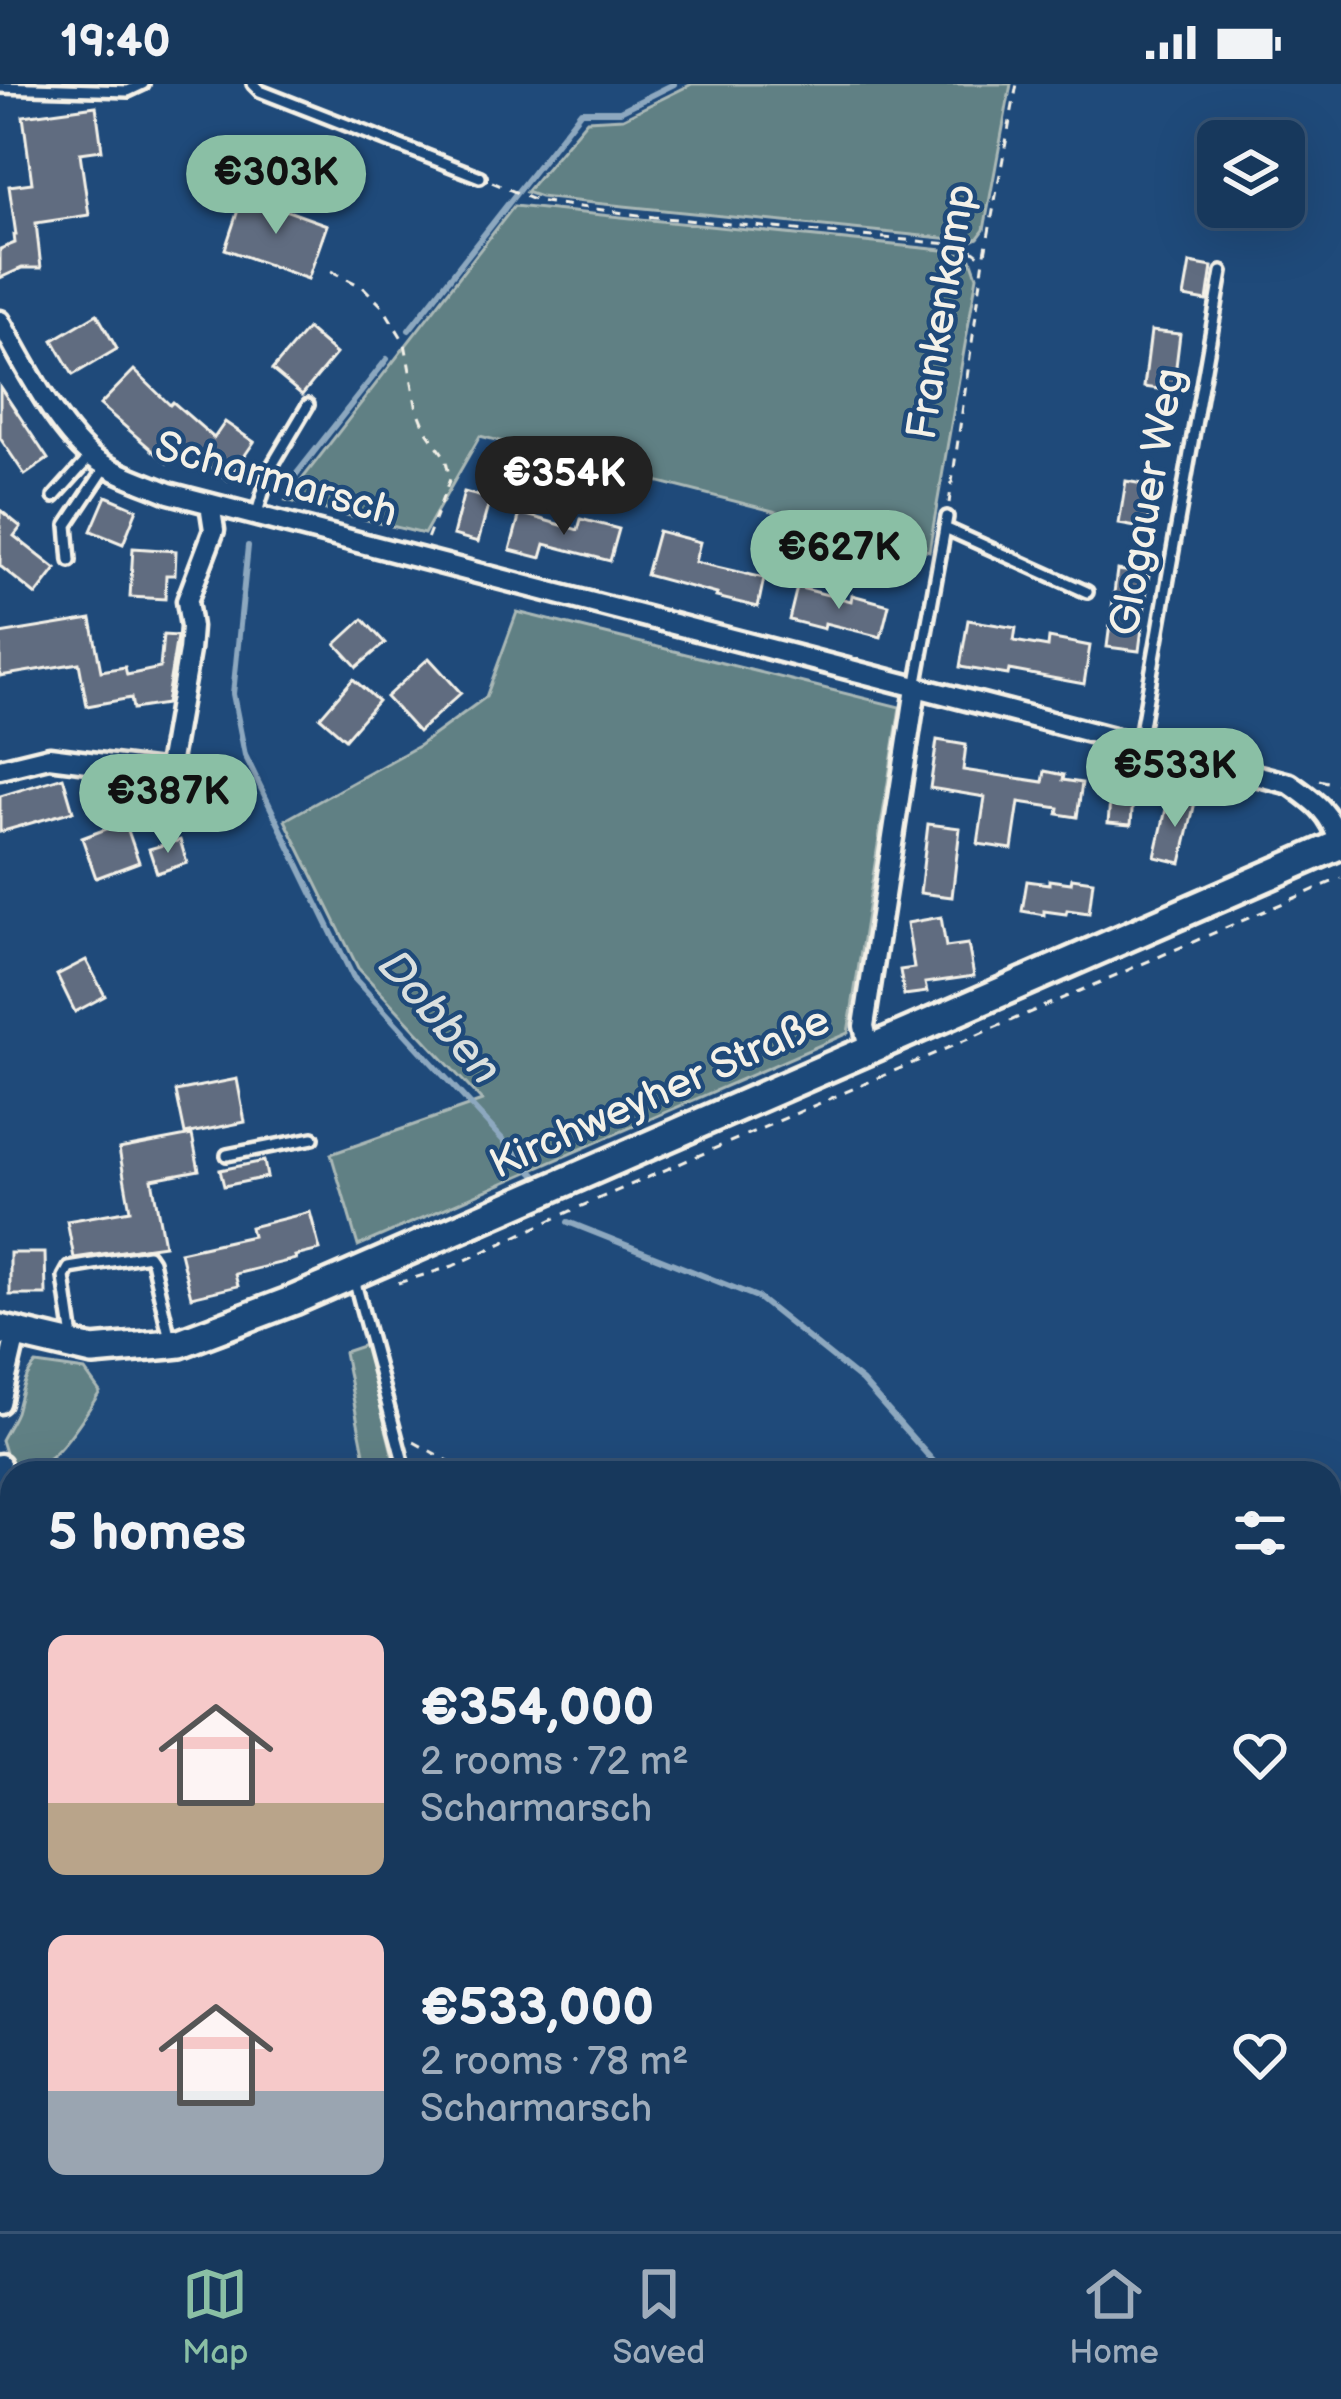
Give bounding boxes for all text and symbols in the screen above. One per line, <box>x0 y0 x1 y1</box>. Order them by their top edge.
text: 19:40 <box>60 15 171 70</box>
map controls <box>1197 120 1305 228</box>
button: layers <box>1197 120 1305 228</box>
pin: €303K <box>192 135 360 237</box>
text: €303K <box>213 150 339 197</box>
street label: Frankenkamp <box>897 181 987 443</box>
street label: Glogauer Weg <box>1099 364 1197 640</box>
street label: Scharmarsch <box>149 421 403 539</box>
pin: €354K <box>480 436 648 538</box>
text: €354K <box>502 451 626 498</box>
pin: €627K <box>755 510 923 612</box>
text: €627K <box>777 525 901 572</box>
pin: €533K <box>1091 728 1259 830</box>
text: €533K <box>1113 743 1237 790</box>
pin: €387K <box>84 754 252 856</box>
text: €387K <box>106 769 230 816</box>
water label: Dobben <box>366 939 512 1097</box>
street label: Kirchweyher Straße <box>482 995 838 1191</box>
icon: filters <box>1227 1500 1293 1566</box>
text: 5 homes <box>48 1503 246 1564</box>
text: €354,000 <box>420 1678 654 1739</box>
icon: home <box>144 1683 288 1827</box>
icon: heart <box>1227 1722 1293 1788</box>
text: 2 rooms · 72 m² <box>420 1739 689 1786</box>
text: Scharmarsch <box>420 1786 652 1833</box>
text: €533,000 <box>420 1978 654 2039</box>
icon: home <box>144 1983 288 2127</box>
icon: heart <box>1227 2022 1293 2088</box>
text: 2 rooms · 78 m² <box>420 2039 689 2086</box>
text: Scharmarsch <box>420 2086 652 2133</box>
tab: Map <box>182 2261 248 2373</box>
tab: Saved <box>612 2261 705 2373</box>
tab: Home <box>1069 2261 1159 2373</box>

